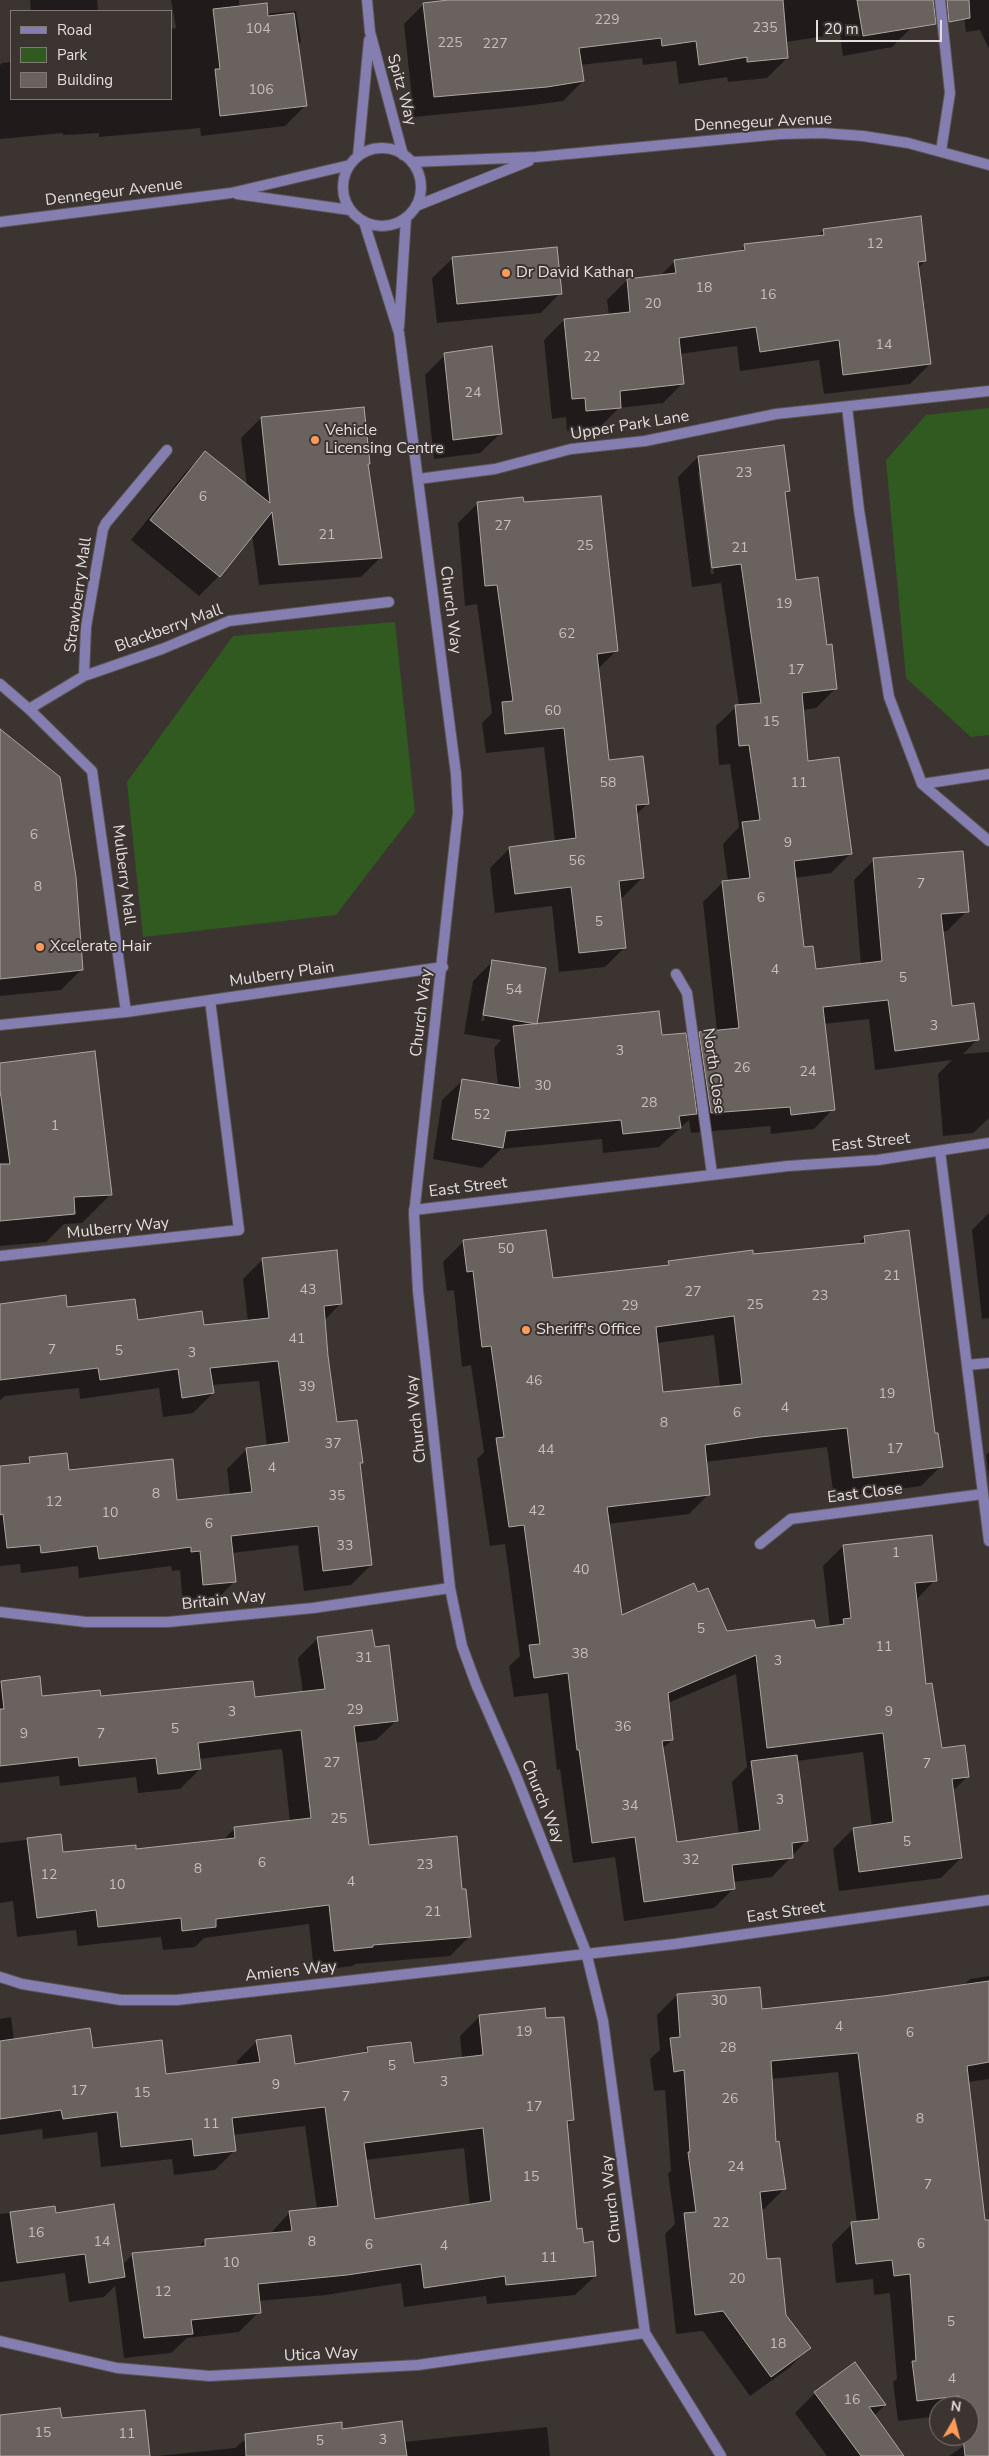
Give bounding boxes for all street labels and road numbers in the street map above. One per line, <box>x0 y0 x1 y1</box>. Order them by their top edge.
street label: Spitz Way <box>382 52 420 128</box>
street label: Dennegeur Avenue <box>693 110 833 136</box>
street label: Dennegeur Avenue <box>44 175 184 211</box>
street label: Upper Park Lane <box>569 407 691 445</box>
street label: Strawberry Mall <box>61 536 97 654</box>
street label: Church Way <box>435 565 465 655</box>
street label: Blackberry Mall <box>113 601 225 657</box>
street label: Mulberry Mall <box>107 824 139 926</box>
street label: Mulberry Plain <box>228 958 336 992</box>
street label: Church Way <box>407 968 437 1058</box>
street label: North Close <box>697 1027 729 1115</box>
street label: East Street <box>831 1129 911 1157</box>
street label: East Street <box>428 1174 508 1202</box>
street label: Mulberry Way <box>66 1214 170 1244</box>
street label: Church Way <box>403 1374 431 1464</box>
street label: East Close <box>826 1480 904 1508</box>
street label: Britain Way <box>181 1587 267 1615</box>
street label: Church Way <box>517 1757 567 1847</box>
street label: East Street <box>746 1898 826 1928</box>
street label: Amiens Way <box>244 1958 338 1986</box>
street label: Church Way <box>598 2154 626 2244</box>
street label: Utica Way <box>283 2343 359 2367</box>

